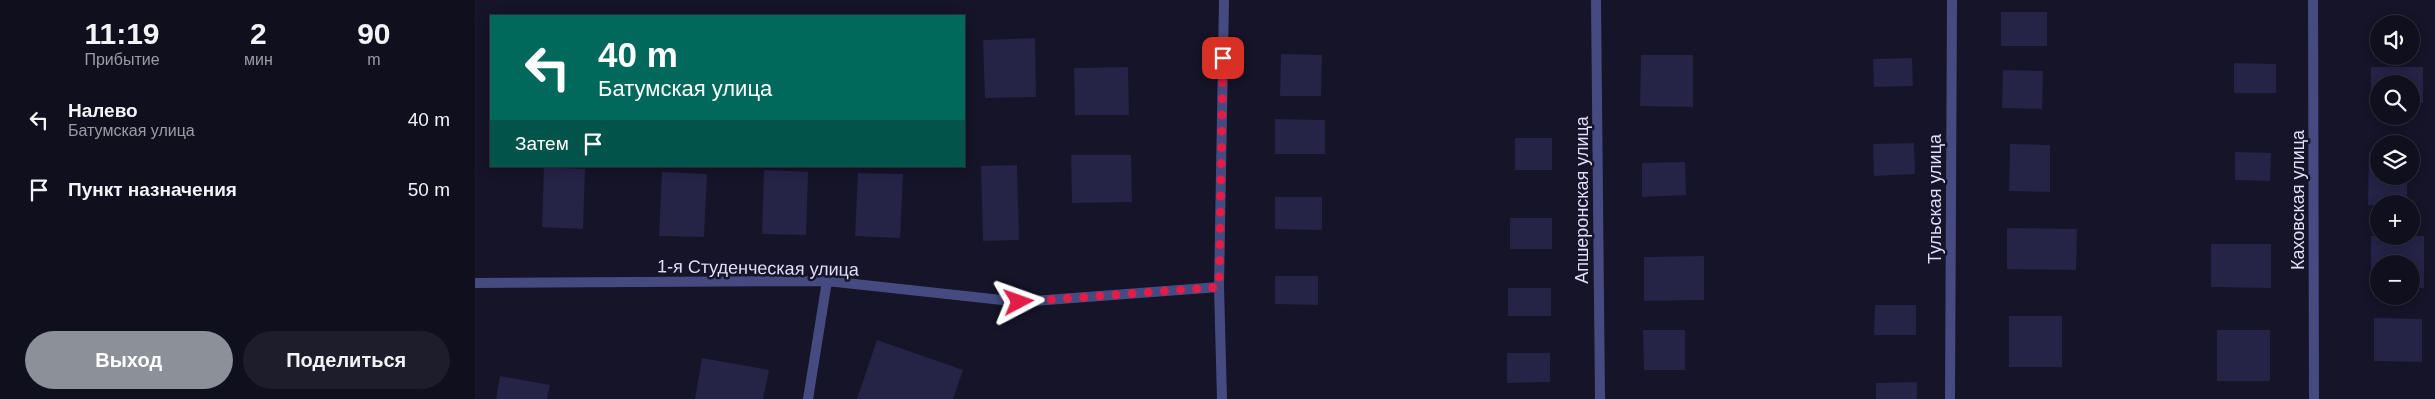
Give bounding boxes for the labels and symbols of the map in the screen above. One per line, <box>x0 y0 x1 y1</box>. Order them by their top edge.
pin <box>1202 37 1244 79</box>
street label: Апшеронская улица <box>1572 115 1592 284</box>
street label: Каховская улица <box>2288 129 2308 270</box>
street label: Тульская улица <box>1925 133 1945 264</box>
street label: 1-я Студенческая улица <box>657 256 860 280</box>
position arrow <box>992 275 1044 327</box>

